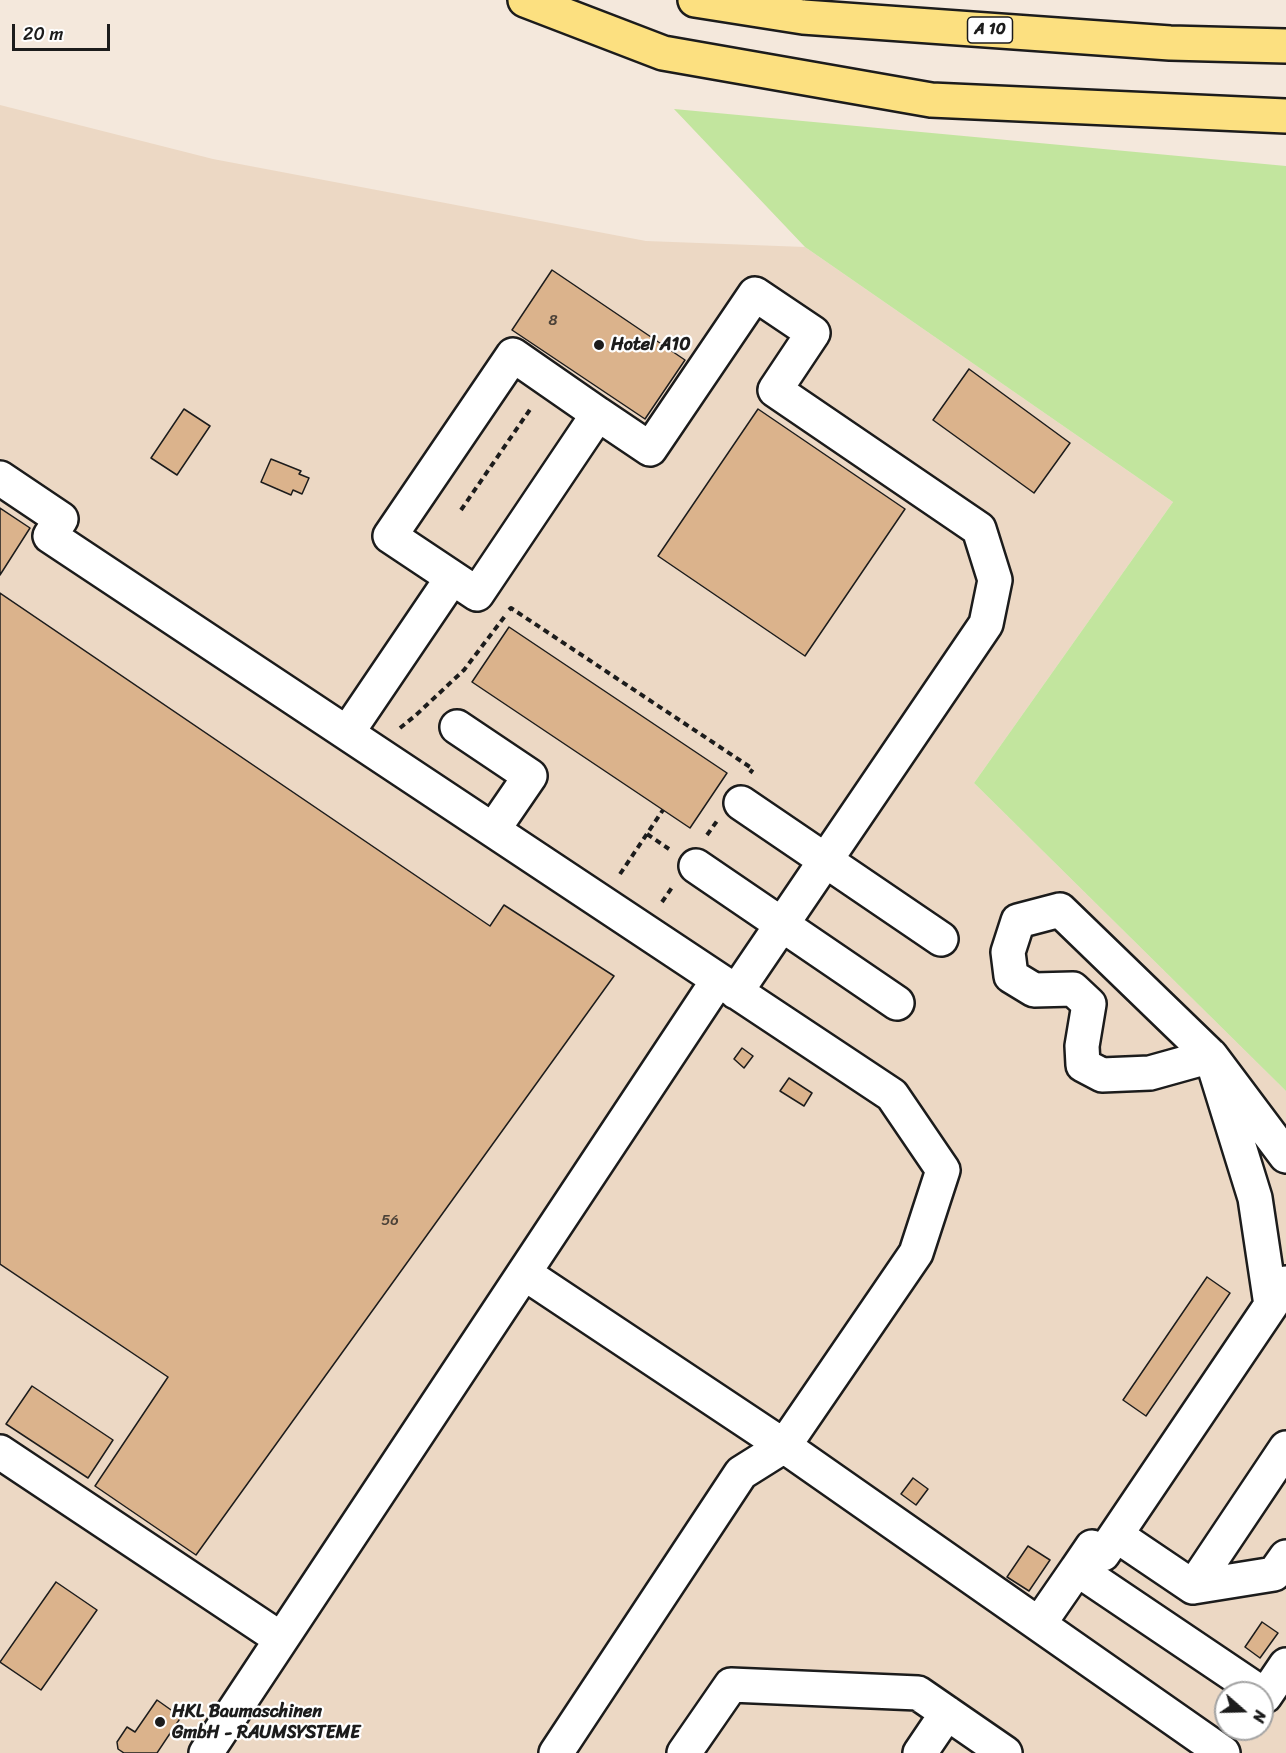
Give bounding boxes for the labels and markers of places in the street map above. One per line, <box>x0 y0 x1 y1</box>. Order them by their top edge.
place label: Hotel A10 <box>611 334 691 356</box>
marker: Hotel A10 <box>592 338 606 352</box>
place label: HKL Baumaschinen GmbH - RAUMSYSTEME <box>172 1701 360 1744</box>
marker: HKL Baumaschinen GmbH - RAUMSYSTEME <box>153 1715 167 1729</box>

